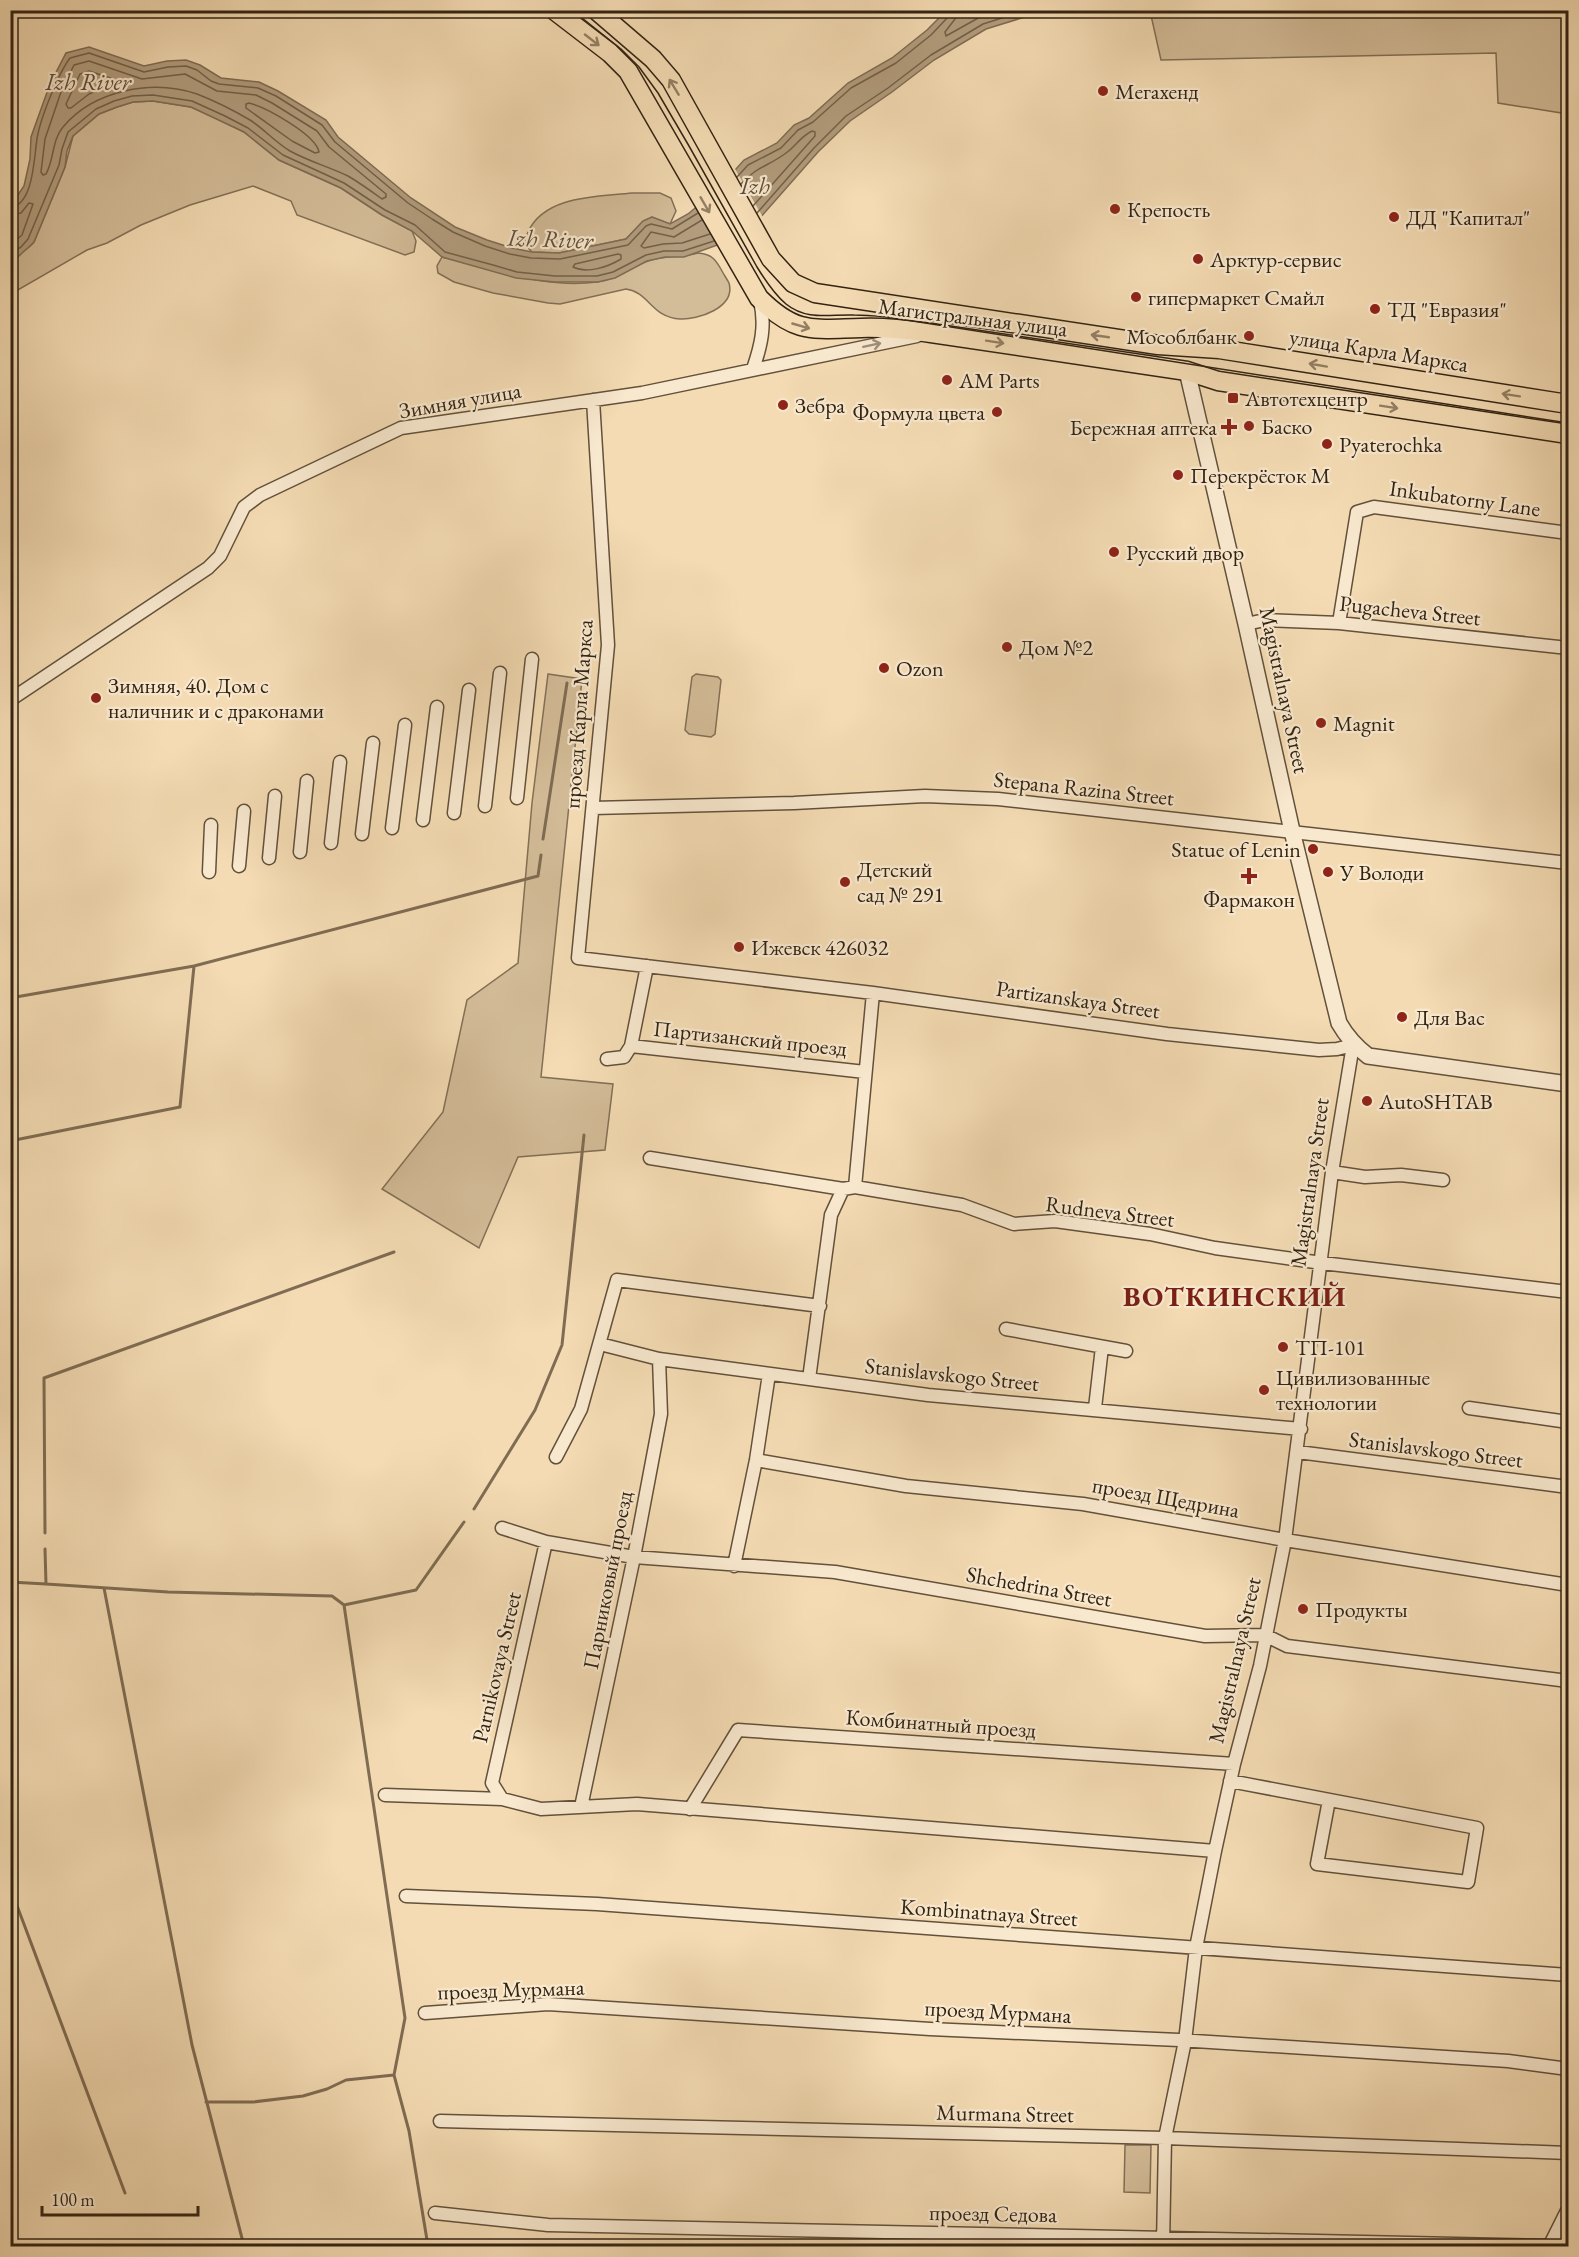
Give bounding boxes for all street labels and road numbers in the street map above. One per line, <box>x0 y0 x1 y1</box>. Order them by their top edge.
street label: Магистральная улица <box>877 292 1069 344</box>
street label: улица Карла Маркса <box>1287 322 1471 379</box>
street label: Зимняя улица <box>397 375 524 425</box>
street label: Inkubatorny Lane <box>1387 474 1543 524</box>
street label: Pugacheva Street <box>1338 589 1482 632</box>
street label: Magistralnaya Street <box>1253 604 1316 776</box>
street label: проезд Карла Маркса <box>557 618 600 810</box>
street label: Stepana Razina Street <box>992 765 1176 812</box>
street label: Partizanskaya Street <box>994 974 1162 1025</box>
street label: Партизанский проезд <box>652 1014 848 1063</box>
street label: Magistralnaya Street <box>1283 1096 1336 1268</box>
street label: Rudneva Street <box>1044 1189 1176 1234</box>
street label: Stanislavskogo Street <box>864 1351 1040 1398</box>
street label: Stanislavskogo Street <box>1347 1424 1525 1475</box>
street label: проезд Щедрина <box>1090 1470 1242 1525</box>
street label: Парниковый проезд <box>576 1488 639 1672</box>
street label: Shchedrina Street <box>964 1559 1114 1614</box>
street label: Magistralnaya Street <box>1201 1574 1268 1746</box>
street label: Parnikovaya Street <box>465 1589 528 1745</box>
street label: Комбинатный проезд <box>845 1702 1037 1745</box>
street label: Kombinatnaya Street <box>899 1892 1079 1933</box>
street label: проезд Мурмана <box>437 1972 585 2007</box>
street label: проезд Мурмана <box>924 1993 1072 2030</box>
street label: Murmana Street <box>936 2098 1074 2129</box>
street label: проезд Седова <box>929 2198 1057 2229</box>

